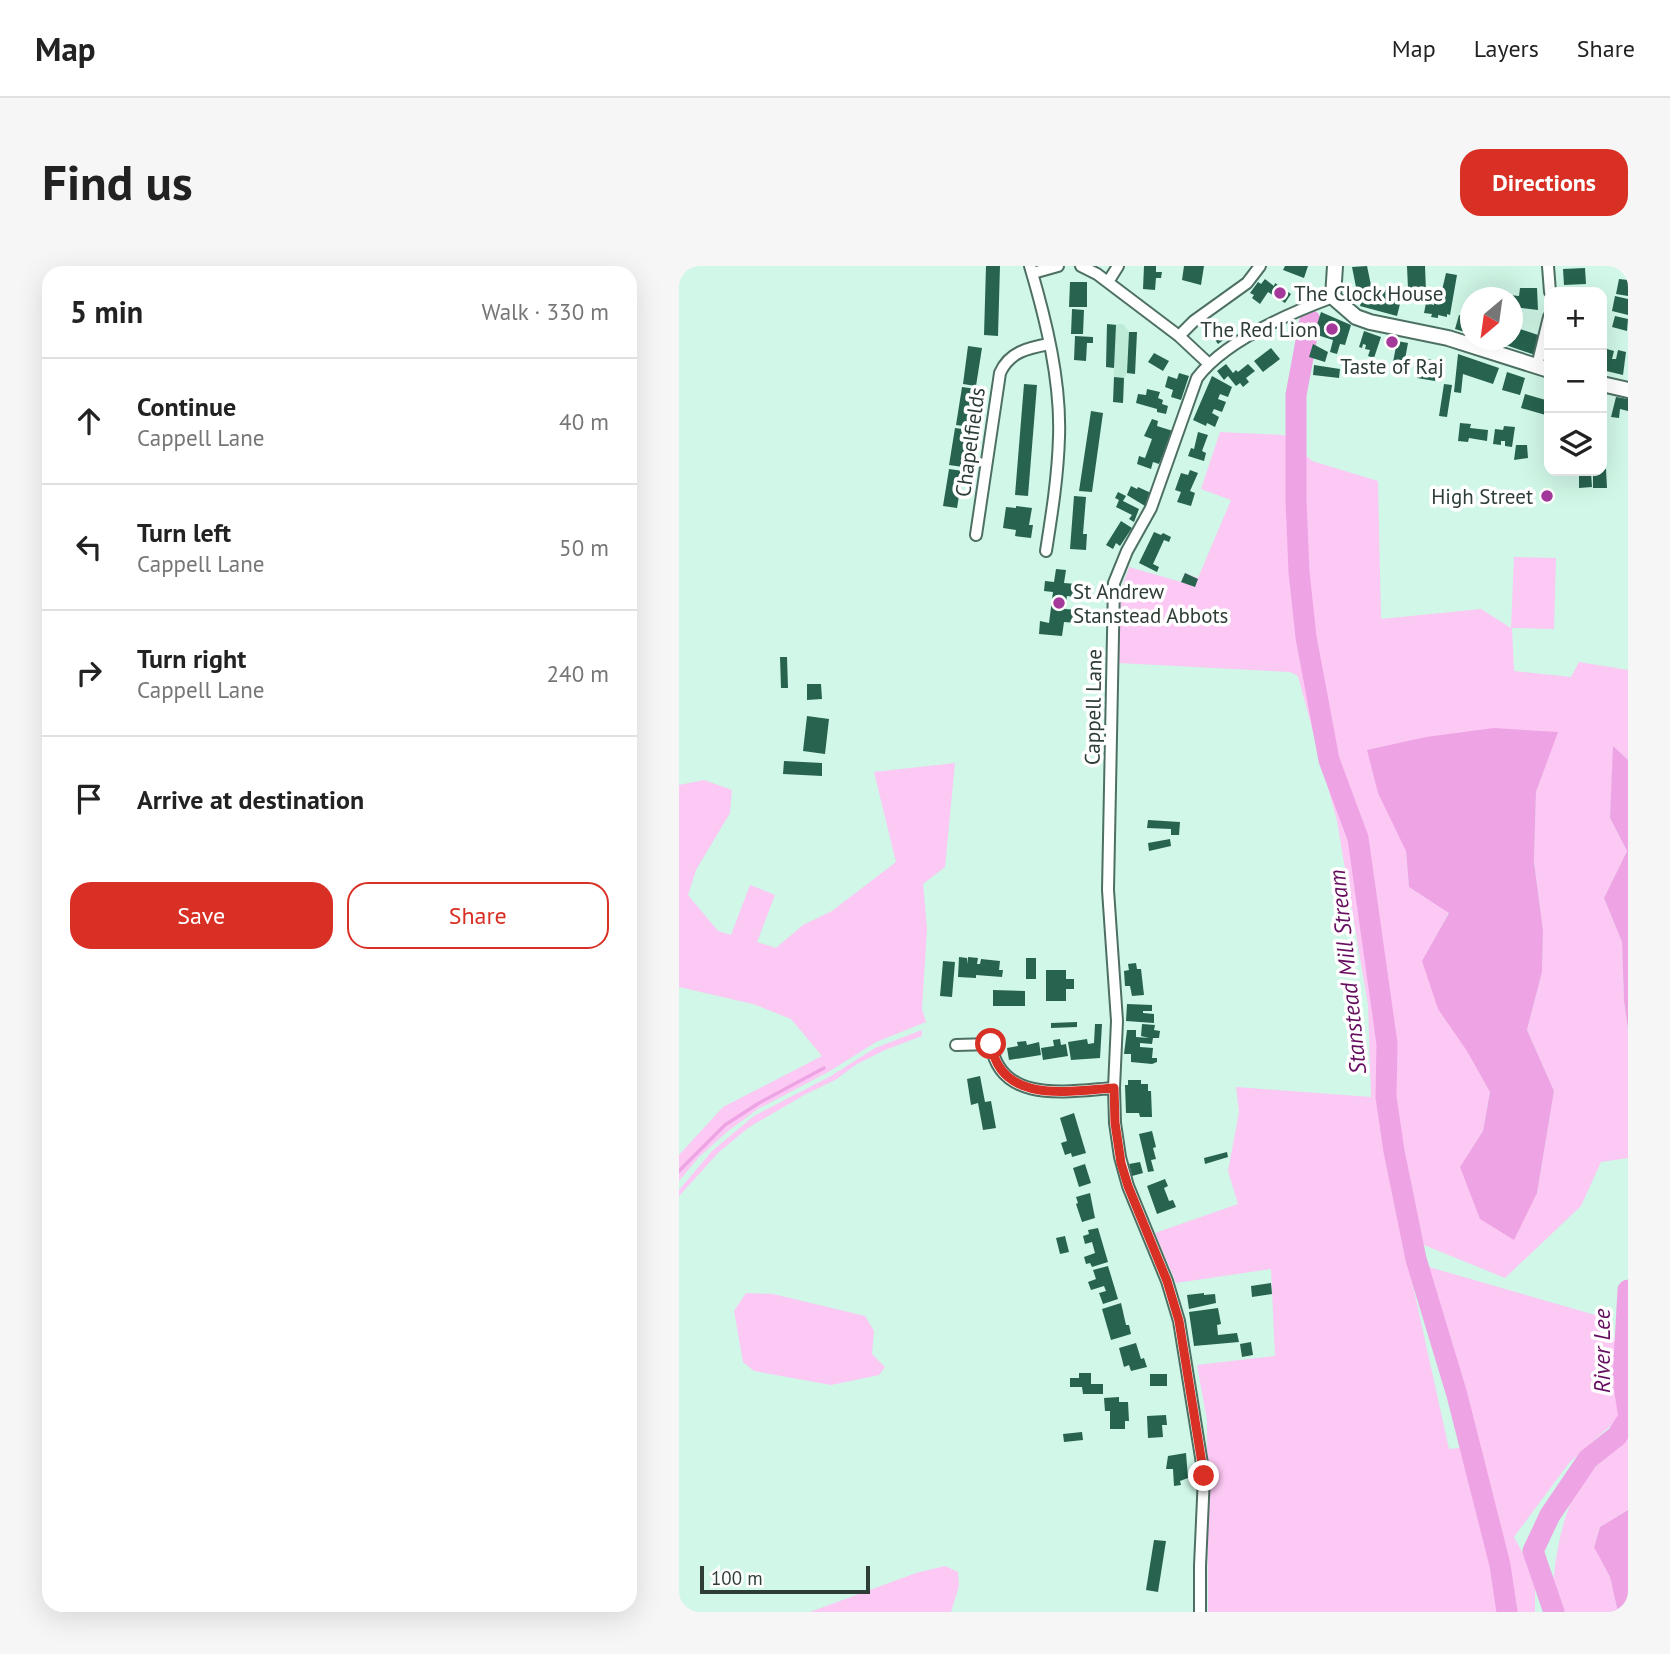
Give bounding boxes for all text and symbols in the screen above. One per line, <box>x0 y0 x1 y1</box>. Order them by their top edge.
text: Map <box>35 27 96 70</box>
text: Map <box>1392 33 1436 64</box>
text: Layers <box>1474 33 1539 64</box>
text: Share <box>1577 33 1635 64</box>
button: Directions <box>1460 149 1628 216</box>
text: Find us <box>42 150 193 214</box>
place label: The Clock House <box>1294 280 1444 307</box>
marker: The Clock House <box>1272 285 1288 301</box>
north arrow <box>1460 287 1523 350</box>
map controls <box>1544 287 1607 476</box>
button: + <box>1544 287 1607 350</box>
text: 5 min <box>70 292 143 331</box>
text: Walk · 330 m <box>482 297 609 326</box>
place label: The Red Lion <box>1200 316 1318 343</box>
marker: The Red Lion <box>1324 321 1340 337</box>
marker: Taste of Raj <box>1384 334 1400 350</box>
button: − <box>1544 350 1607 413</box>
place label: Taste of Raj <box>1340 353 1444 380</box>
street label: Chapelfields <box>949 385 991 499</box>
text: Continue <box>137 390 236 423</box>
icon: ahead <box>70 402 108 440</box>
text: 40 m <box>559 407 609 436</box>
button: layers <box>1544 413 1607 476</box>
text: Cappell Lane <box>137 423 264 452</box>
place label: High Street <box>1431 483 1533 510</box>
marker: High Street <box>1539 488 1555 504</box>
text: Turn left <box>137 516 231 549</box>
icon: left <box>70 528 108 566</box>
text: 50 m <box>559 533 609 562</box>
text: Cappell Lane <box>137 549 264 578</box>
place label: St Andrew Stanstead Abbots <box>1073 578 1228 629</box>
marker: St Andrew Stanstead Abbots <box>1051 595 1067 611</box>
text: Turn right <box>137 642 246 675</box>
street label: Cappell Lane <box>1078 649 1108 765</box>
icon: right <box>70 654 108 692</box>
text: 240 m <box>547 659 609 688</box>
text: Cappell Lane <box>137 675 264 704</box>
icon: arrive <box>70 780 108 818</box>
text: Arrive at destination <box>137 783 364 816</box>
water label: Stanstead Mill Stream <box>1322 868 1372 1076</box>
button: Save <box>70 882 333 949</box>
button: Share <box>347 882 609 949</box>
route start <box>975 1028 1006 1059</box>
water label: River Lee <box>1587 1308 1616 1393</box>
route end <box>1188 1460 1219 1491</box>
scale bar <box>700 1563 870 1595</box>
text: 100 m <box>711 1566 763 1590</box>

